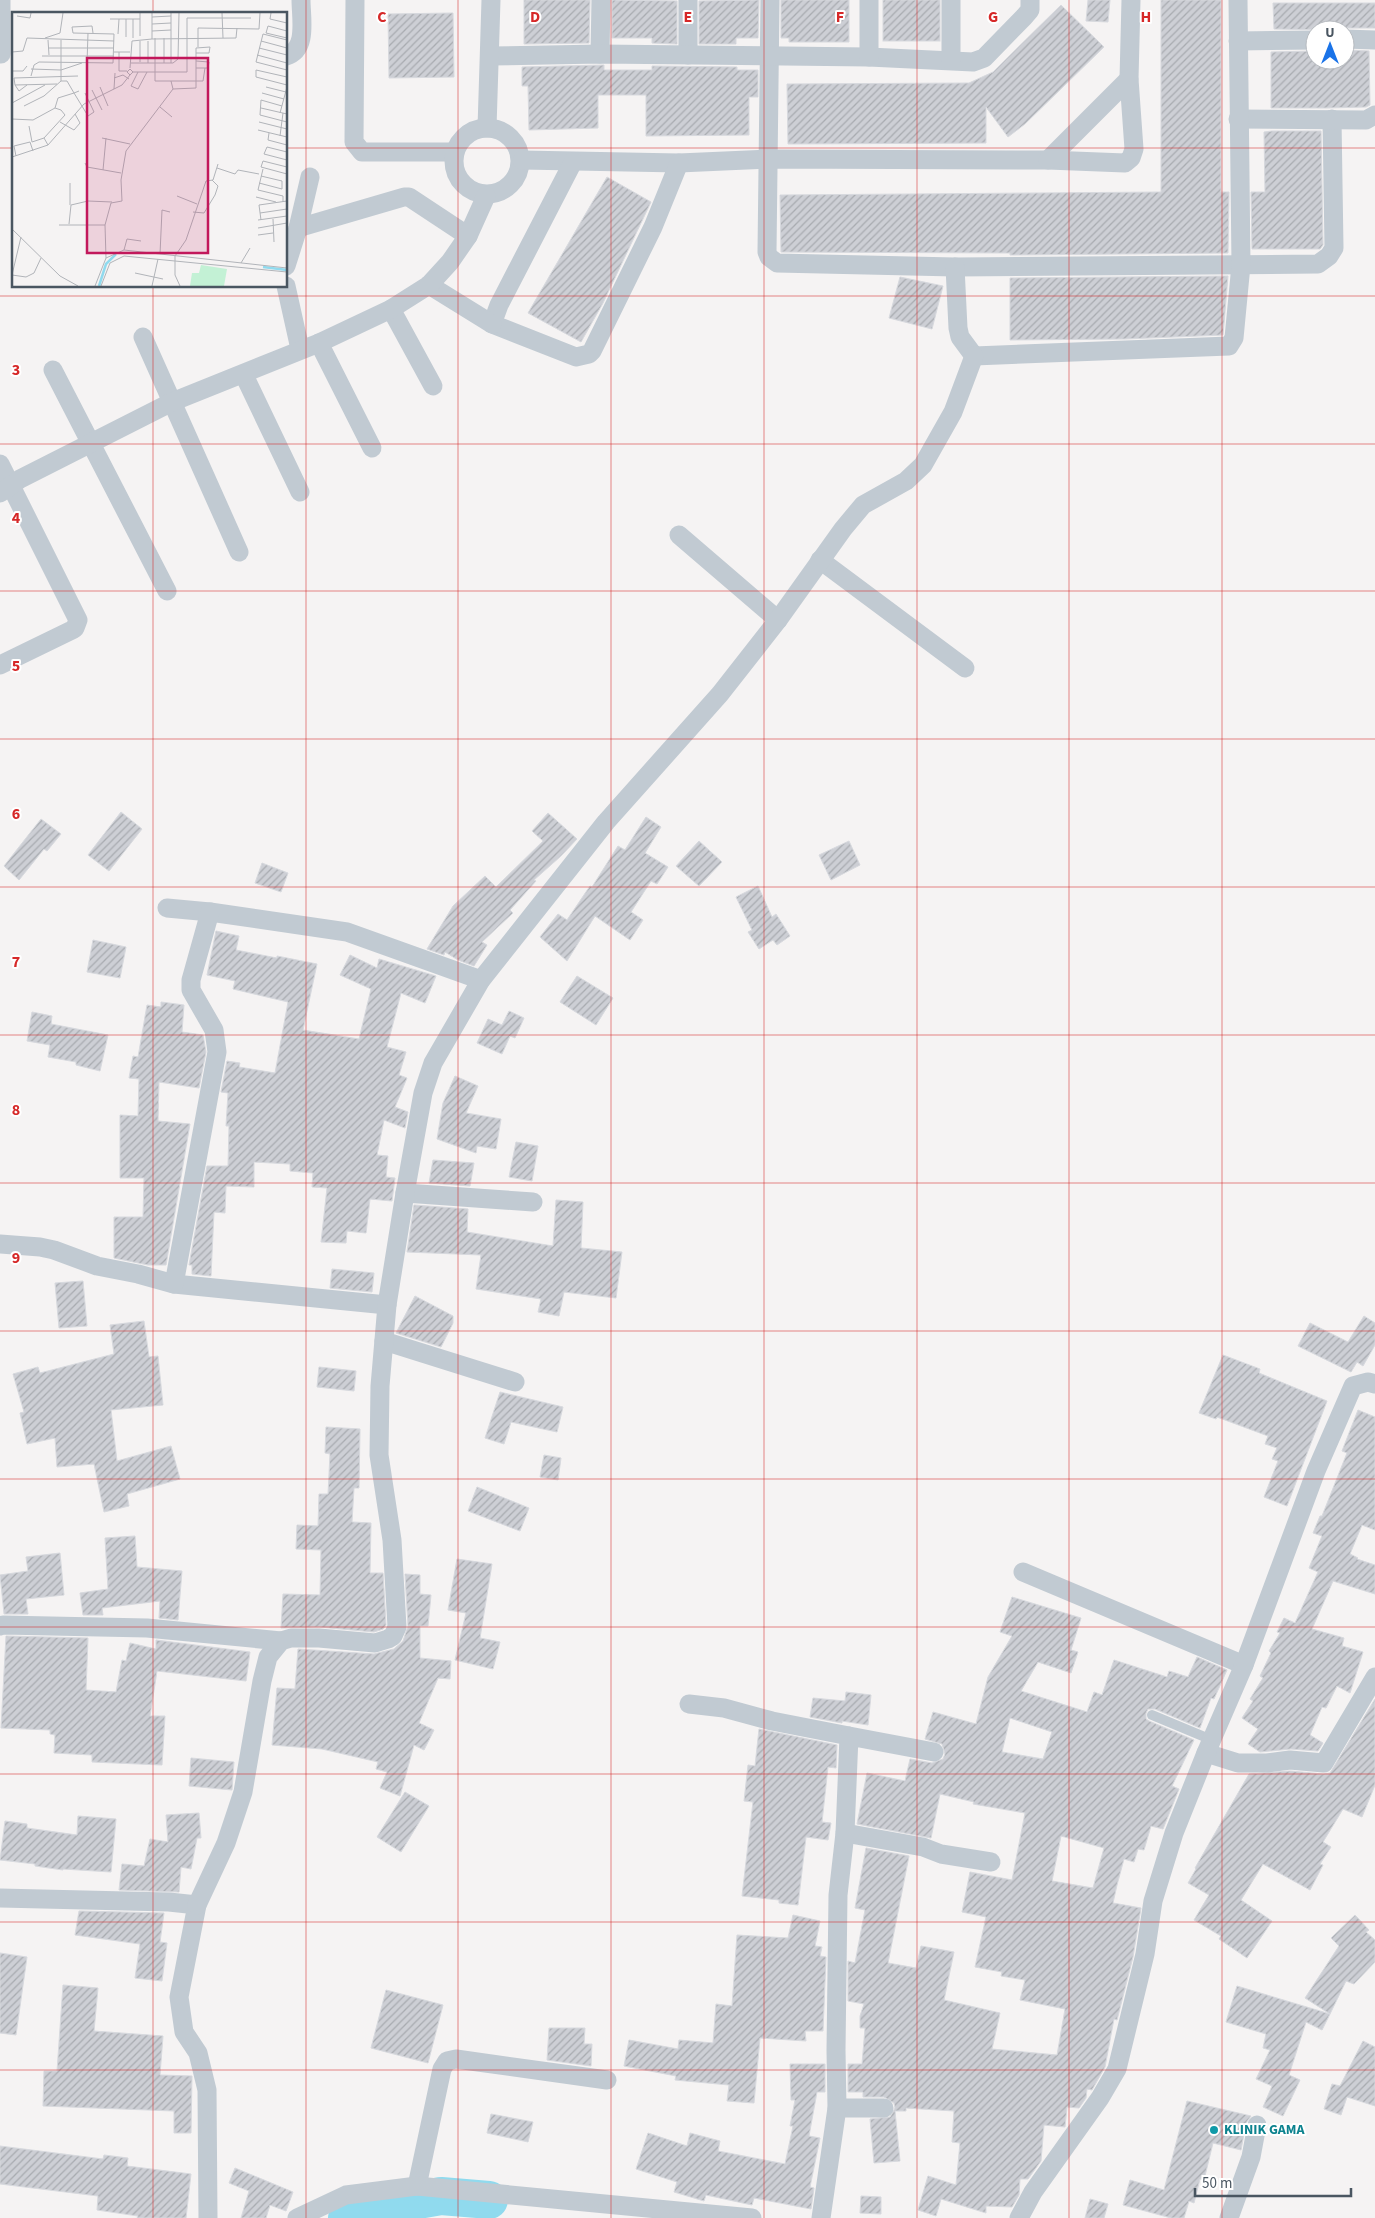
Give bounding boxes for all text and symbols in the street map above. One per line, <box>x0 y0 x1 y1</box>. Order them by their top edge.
text: C <box>377 6 387 28</box>
text: D <box>530 6 540 28</box>
text: E <box>684 6 692 28</box>
text: F <box>836 6 844 28</box>
text: G <box>988 6 998 28</box>
text: H <box>1141 6 1151 28</box>
inset map <box>12 12 288 288</box>
north arrow <box>1305 20 1355 70</box>
text: U <box>1325 23 1335 43</box>
text: 3 <box>12 359 20 381</box>
text: 4 <box>12 507 21 529</box>
text: 5 <box>12 655 20 677</box>
text: 6 <box>12 803 20 825</box>
text: 7 <box>12 951 20 973</box>
text: 8 <box>12 1099 20 1121</box>
text: 9 <box>12 1247 20 1269</box>
place label: KLINIK GAMA <box>1224 2120 1305 2140</box>
marker: KLINIK GAMA <box>1208 2124 1220 2136</box>
scale bar <box>1195 2166 1351 2198</box>
text: 50 m <box>1202 2173 1232 2194</box>

